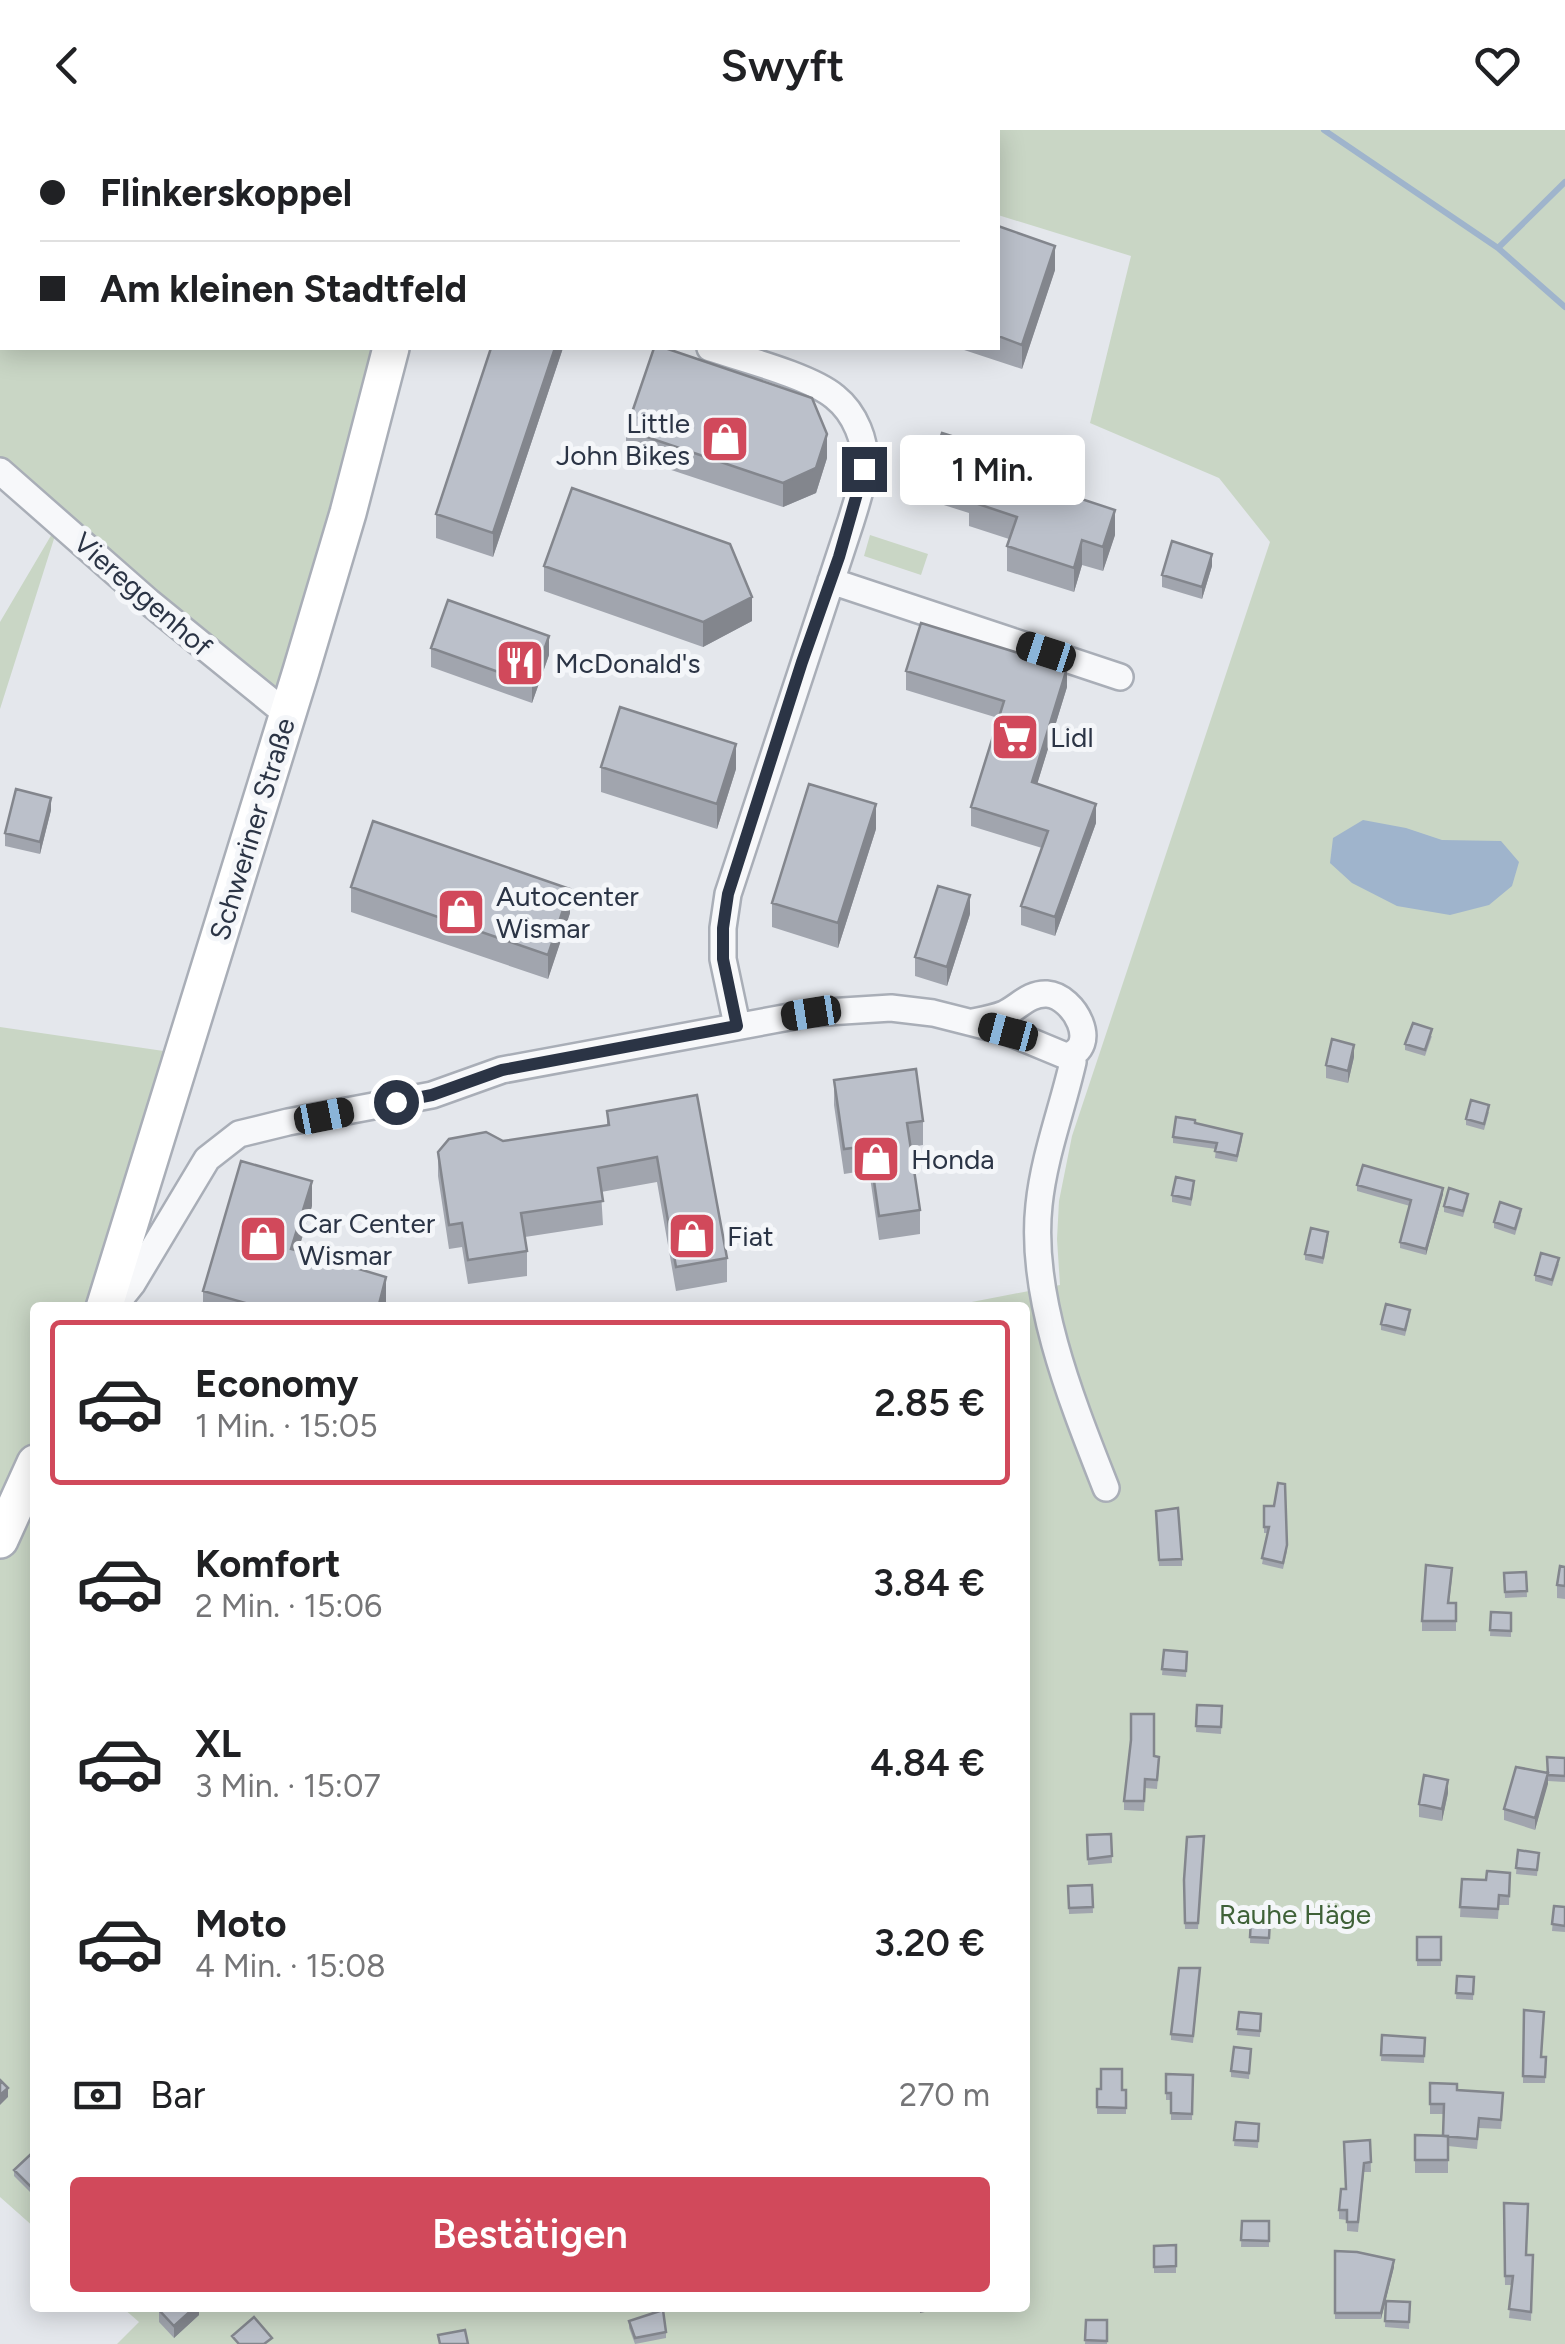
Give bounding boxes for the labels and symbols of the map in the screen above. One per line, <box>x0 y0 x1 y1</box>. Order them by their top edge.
place label: Little John Bikes <box>556 406 690 472</box>
shop icon: Little John Bikes <box>699 413 751 465</box>
callout: 1 Min. <box>899 434 1084 504</box>
route end <box>842 447 887 492</box>
street label: Viereggenhof <box>67 525 220 664</box>
car <box>1013 628 1079 676</box>
restaurant icon: McDonald's <box>494 637 546 689</box>
place label: McDonald's <box>555 646 700 680</box>
supermarket icon: Lidl <box>989 711 1041 763</box>
street label: Schweriner Straße <box>202 714 302 944</box>
place label: Lidl <box>1050 720 1094 754</box>
place label: Autocenter Wismar <box>496 879 639 945</box>
shop icon: Autocenter Wismar <box>435 886 487 938</box>
car <box>779 993 843 1033</box>
car <box>975 1010 1041 1054</box>
route start <box>374 1080 419 1125</box>
car <box>292 1096 356 1136</box>
shop icon: Honda <box>850 1133 902 1185</box>
place label: Honda <box>911 1142 995 1176</box>
place label: Car Center Wismar <box>298 1206 436 1272</box>
shop icon: Fiat <box>666 1210 718 1262</box>
shop icon: Car Center Wismar <box>237 1213 289 1265</box>
place label: Fiat <box>727 1219 774 1253</box>
park label: Rauhe Häge <box>1219 1897 1371 1931</box>

